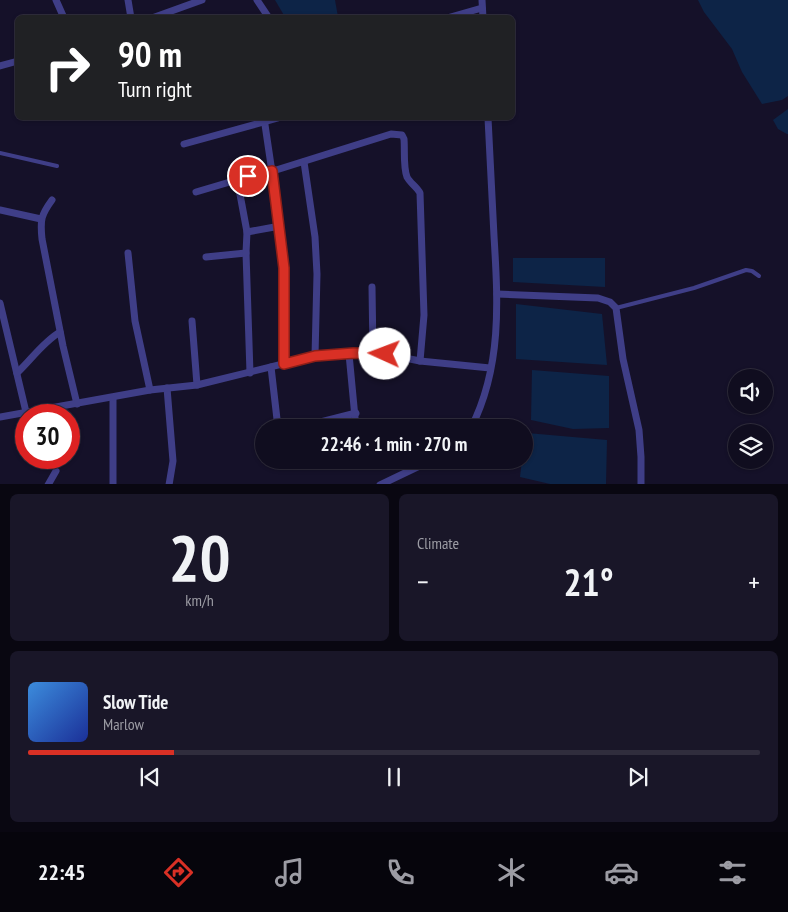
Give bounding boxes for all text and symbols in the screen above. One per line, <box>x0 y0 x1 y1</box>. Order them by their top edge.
text: 90 m <box>118 31 182 77</box>
icon: right <box>35 35 100 100</box>
text: Turn right <box>118 75 192 103</box>
pin <box>227 155 269 197</box>
icon: arrive <box>234 162 262 190</box>
position arrow <box>358 327 410 379</box>
map controls <box>728 369 773 469</box>
button: sound <box>728 369 773 414</box>
speed limit sign: 30 <box>15 404 80 469</box>
button: layers <box>728 424 773 469</box>
text: 22:46 · 1 min · 270 m <box>321 432 467 456</box>
text: 20 <box>168 515 231 599</box>
text: Climate <box>417 533 459 553</box>
text: 21° <box>563 557 614 606</box>
text: − <box>417 563 429 600</box>
text: + <box>748 563 760 600</box>
text: km/h <box>185 590 214 610</box>
text: Slow Tide <box>103 690 168 714</box>
text: Marlow <box>103 714 144 734</box>
icon: previous <box>136 763 164 791</box>
icon: pause <box>380 763 408 791</box>
icon: next <box>624 763 652 791</box>
icon: directions <box>161 855 196 890</box>
icon: music <box>272 855 307 890</box>
icon: phone <box>383 855 418 890</box>
icon: climate <box>494 855 529 890</box>
icon: car <box>604 855 639 890</box>
icon: filters <box>715 855 750 890</box>
text: 22:45 <box>38 858 85 886</box>

